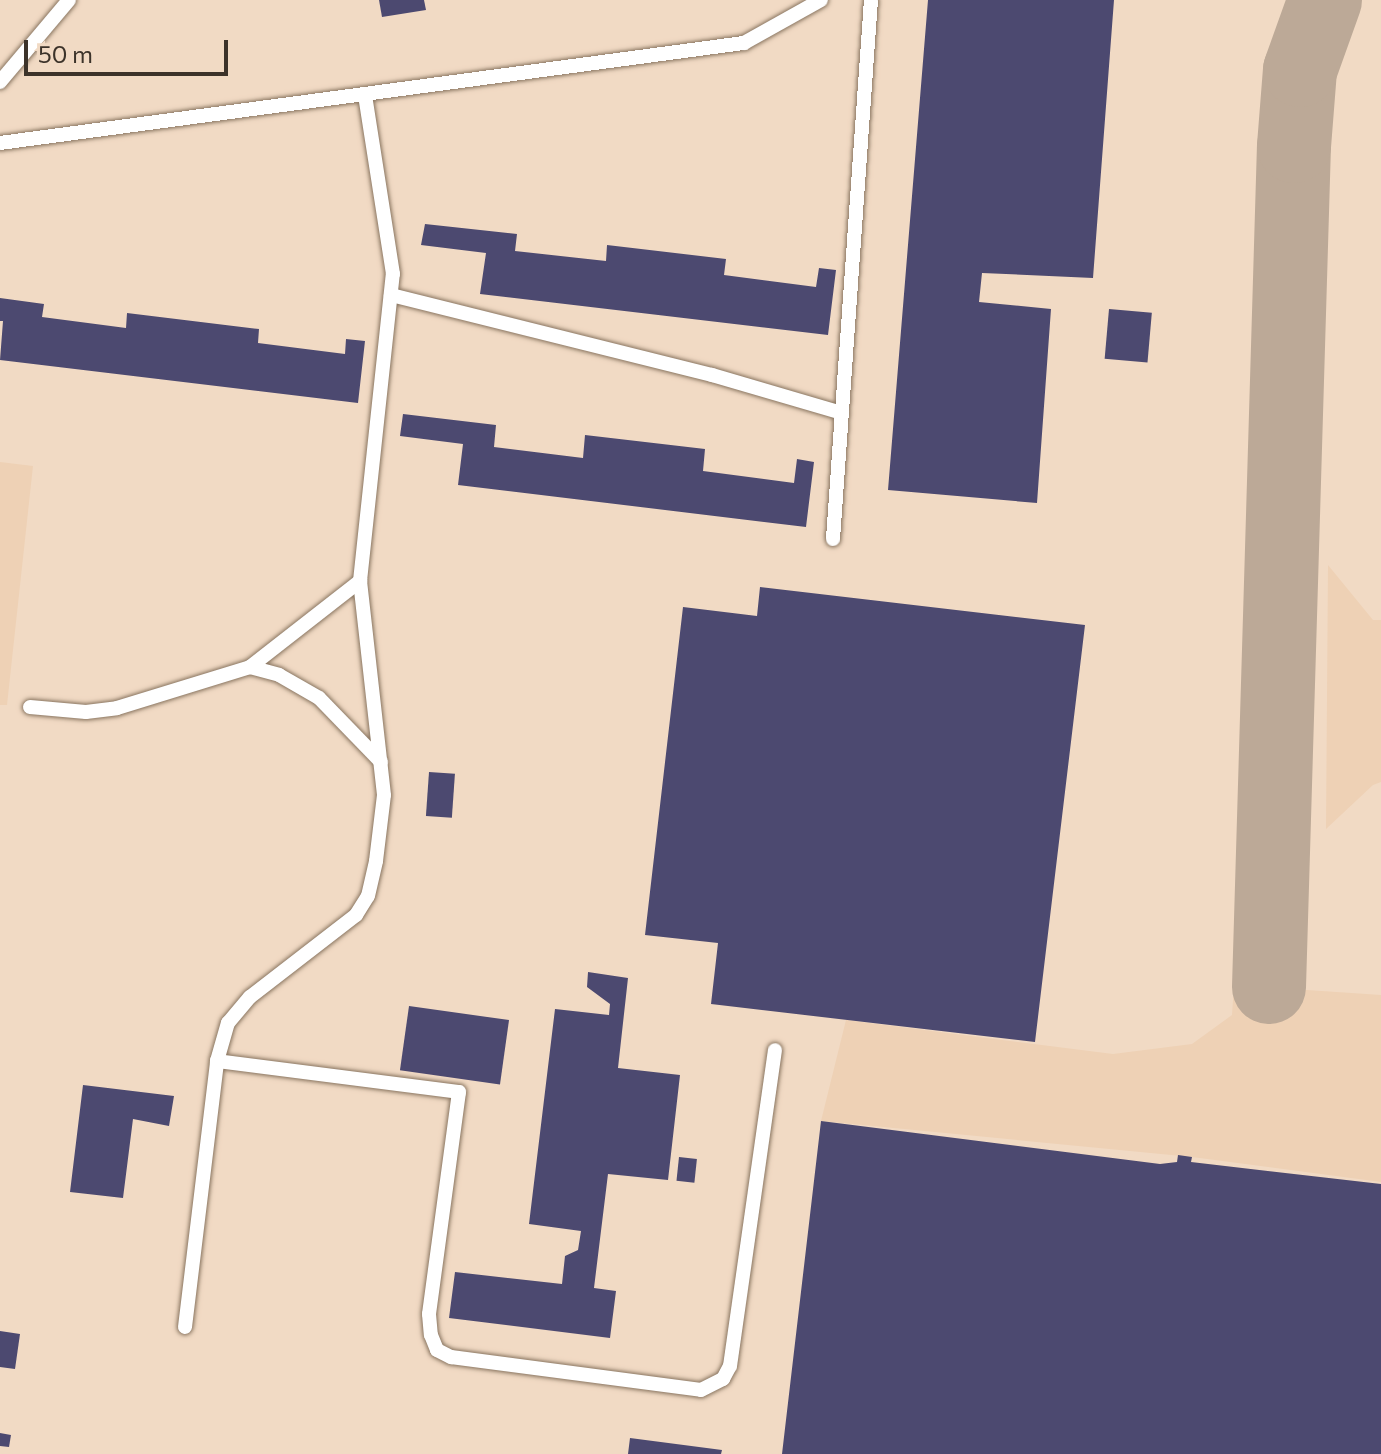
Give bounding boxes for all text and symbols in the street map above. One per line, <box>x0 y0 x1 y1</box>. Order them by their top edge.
scale bar <box>28 24 232 74</box>
text: 50 m <box>38 39 93 68</box>

